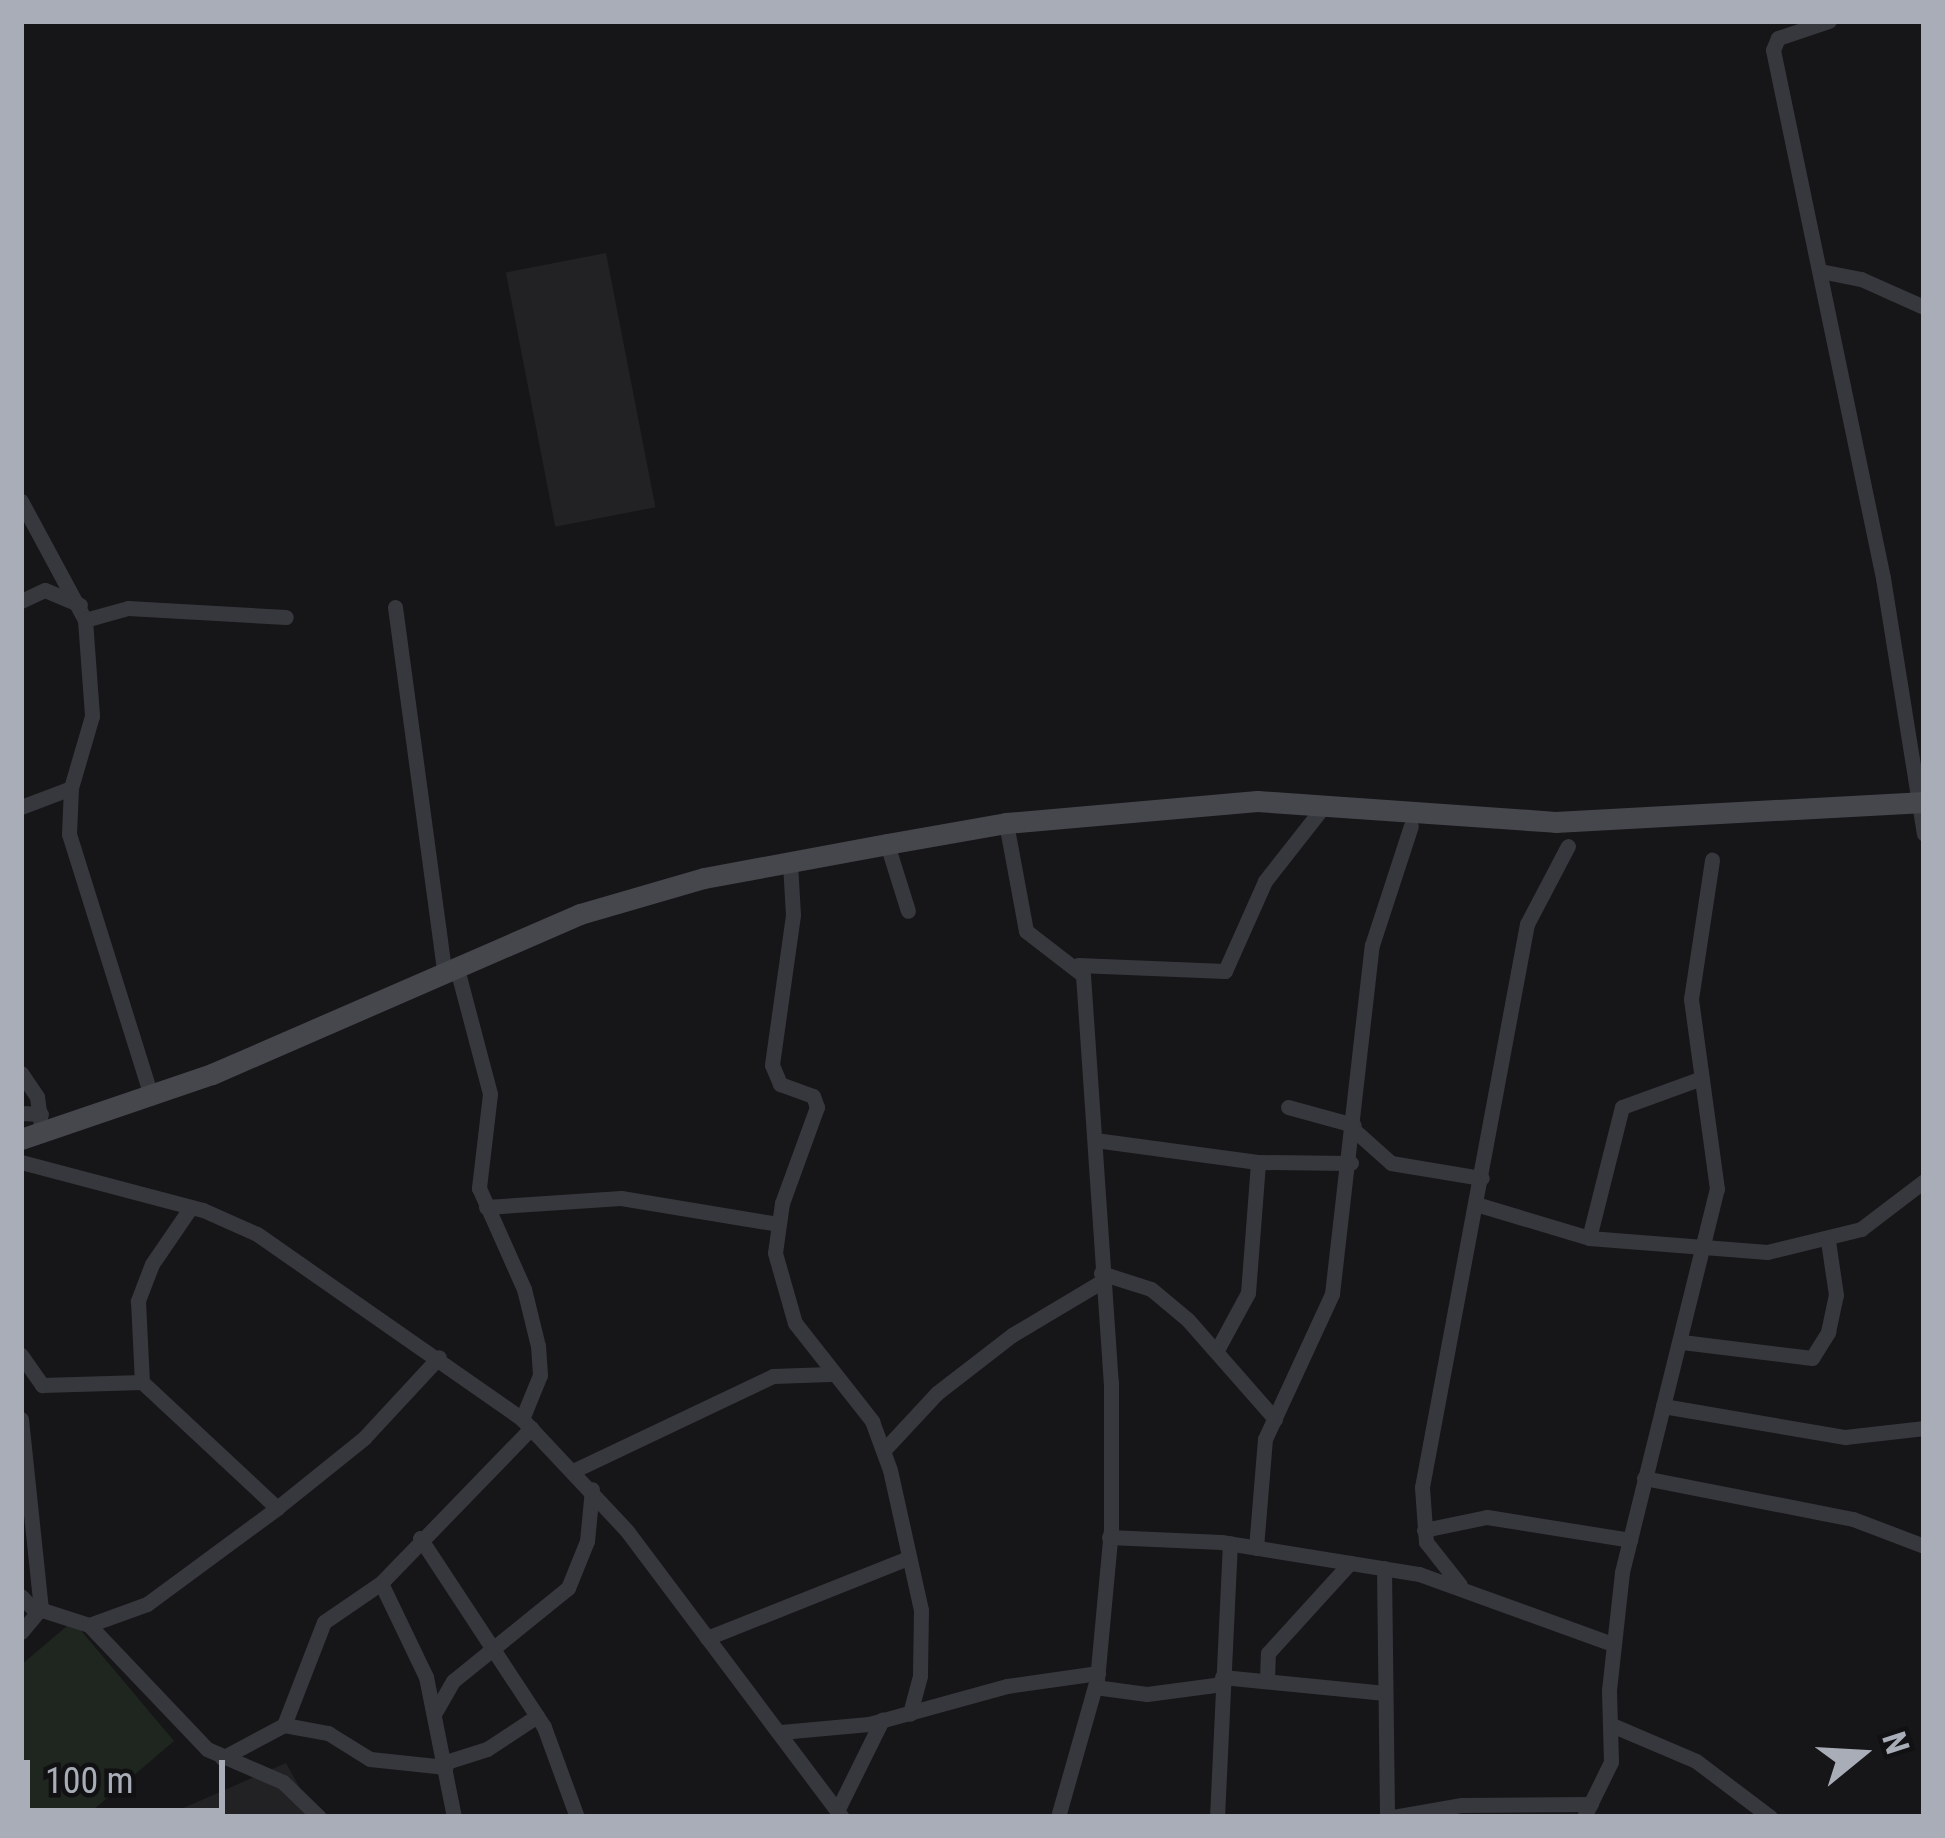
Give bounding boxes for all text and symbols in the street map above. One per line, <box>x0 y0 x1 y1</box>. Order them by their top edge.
north arrow <box>1801 1694 1921 1814</box>
text: N <box>1874 1727 1917 1758</box>
scale bar <box>30 1736 231 1810</box>
text: 100 m <box>45 1760 134 1802</box>

